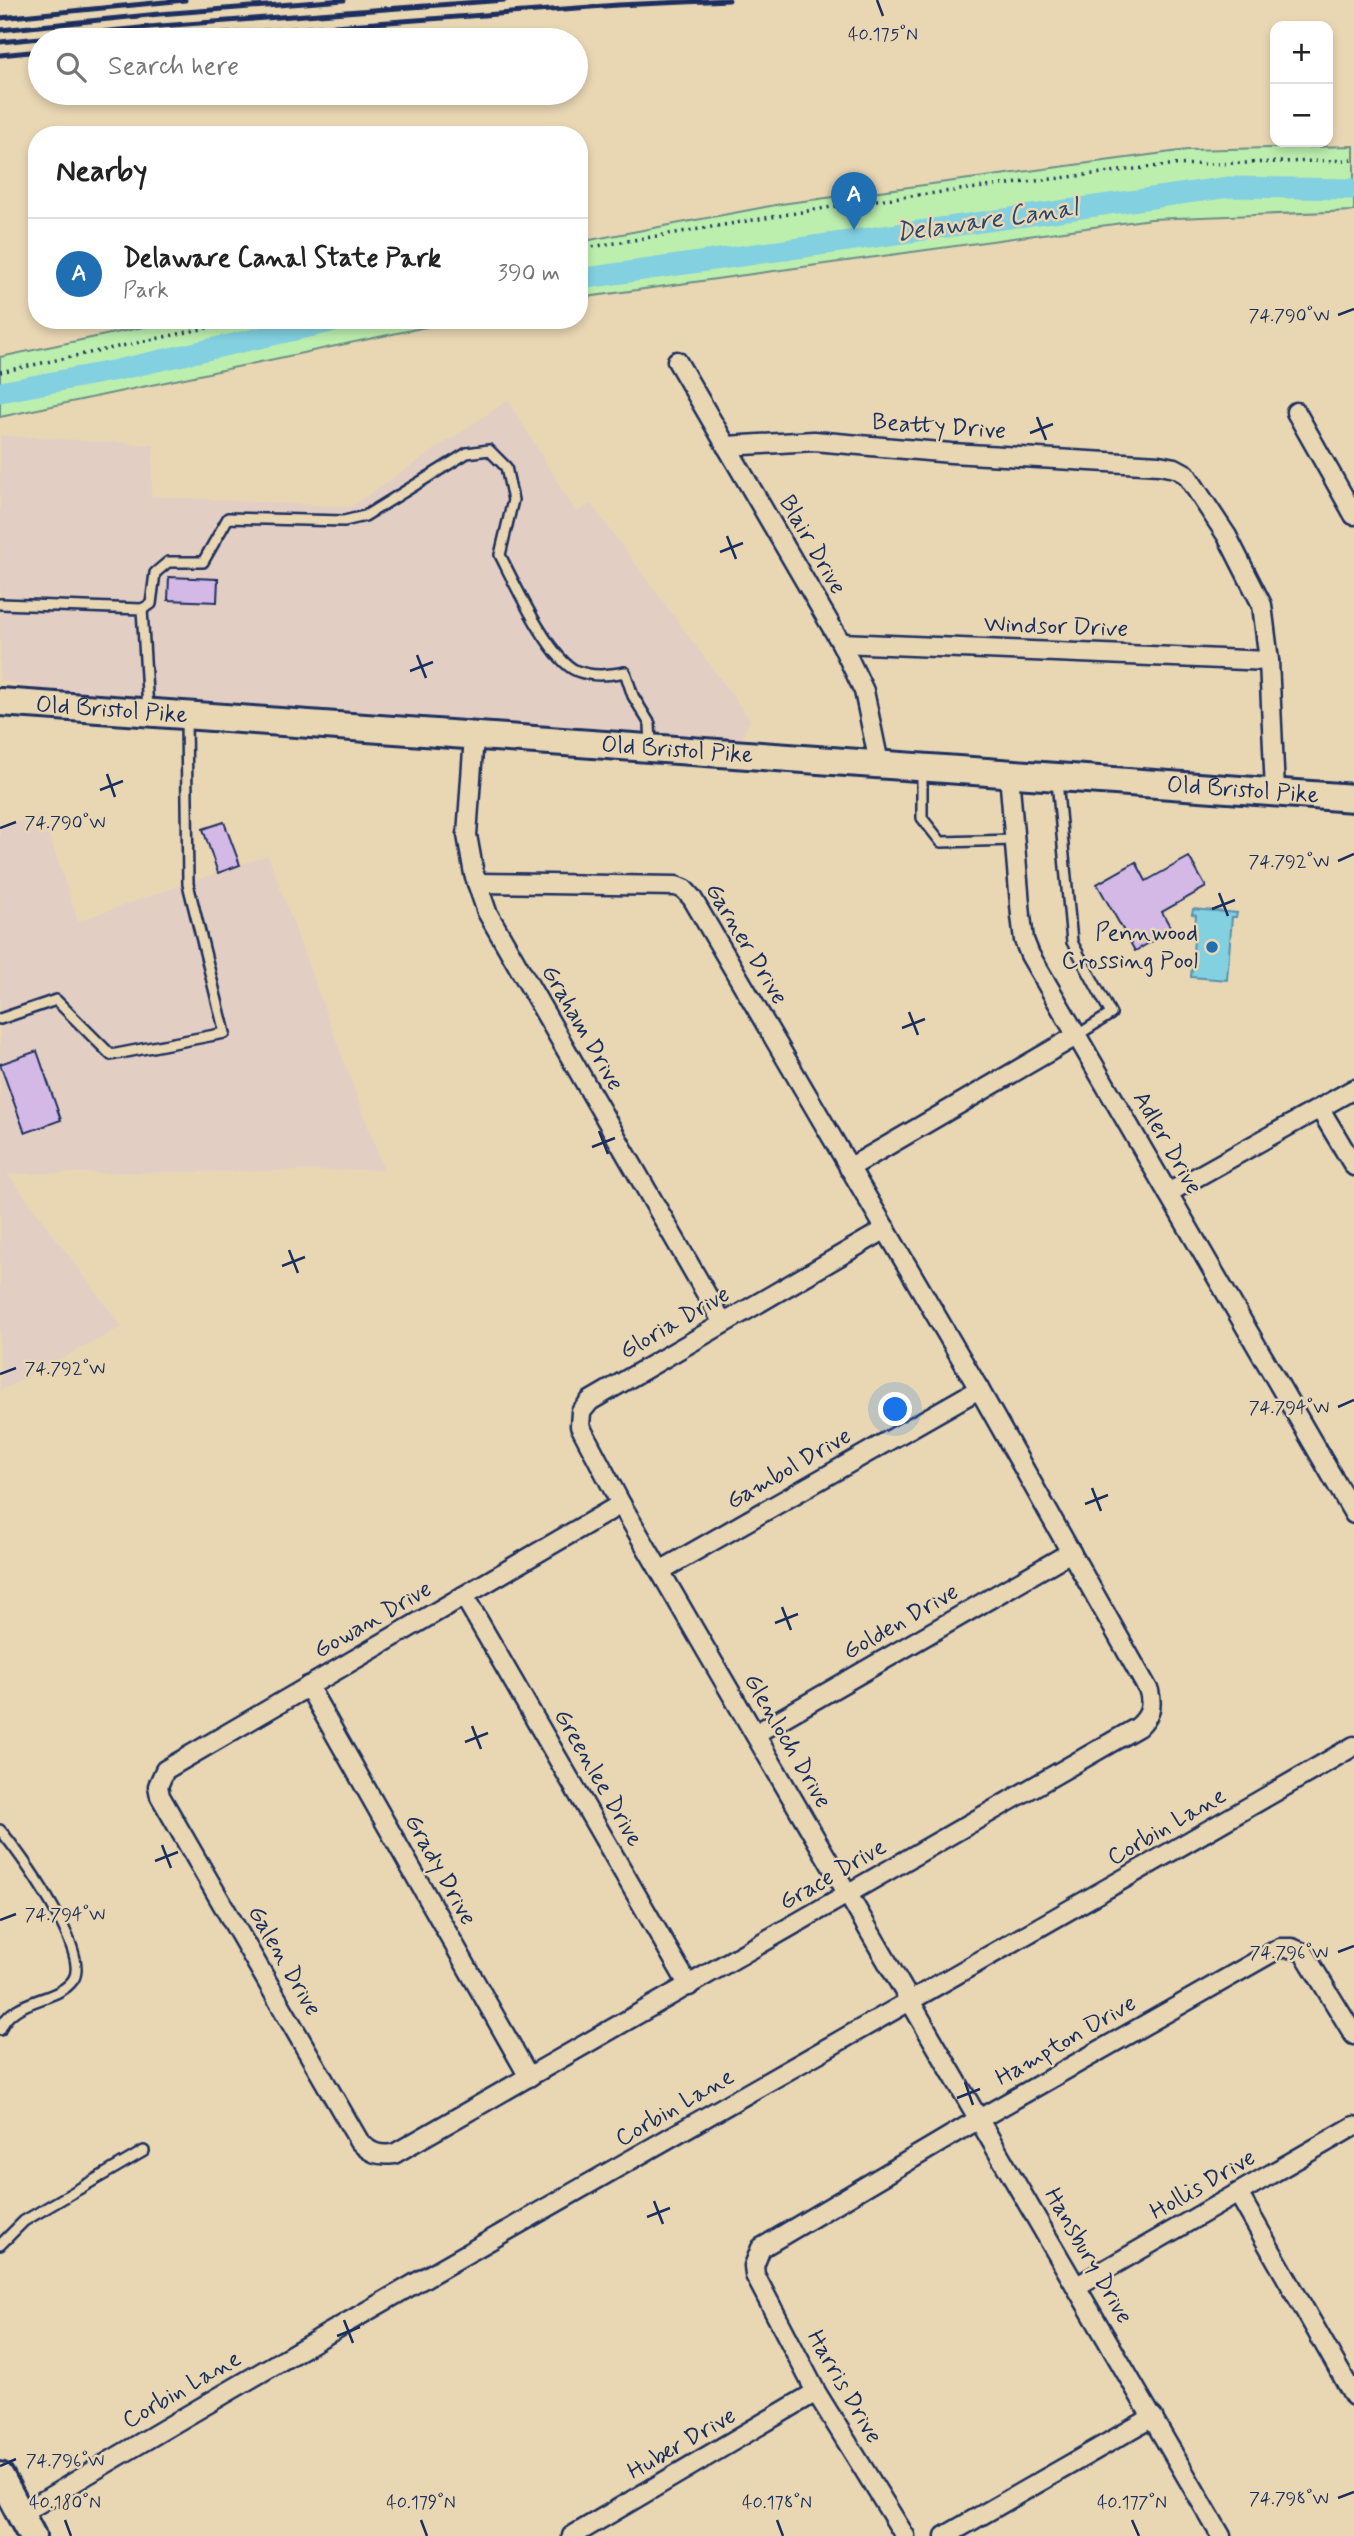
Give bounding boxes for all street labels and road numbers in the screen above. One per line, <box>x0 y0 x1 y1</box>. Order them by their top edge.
street label: Beatty Drive <box>871 407 1007 447</box>
street label: Blair Drive <box>771 490 853 600</box>
street label: Windsor Drive <box>983 609 1129 645</box>
street label: Old Bristol Pike <box>35 689 189 731</box>
street label: Old Bristol Pike <box>600 729 754 771</box>
street label: Old Bristol Pike <box>1166 769 1320 811</box>
street label: Garner Drive <box>697 877 795 1011</box>
street label: Graham Drive <box>533 959 631 1097</box>
street label: Adler Drive <box>1125 1086 1209 1200</box>
street label: Gloria Drive <box>614 1279 736 1367</box>
street label: Gambol Drive <box>721 1421 857 1517</box>
street label: Gowan Drive <box>308 1574 438 1666</box>
street label: Golden Drive <box>838 1576 964 1668</box>
street label: Glenloch Drive <box>736 1668 838 1814</box>
street label: Greenlee Drive <box>546 1703 650 1853</box>
street label: Corbin Lane <box>1102 1780 1232 1873</box>
street label: Grady Drive <box>397 1809 483 1931</box>
street label: Grace Drive <box>774 1832 892 1918</box>
street label: Galen Drive <box>240 1900 328 2022</box>
street label: Hampton Drive <box>990 1988 1142 2094</box>
street label: Corbin Lane <box>610 2061 740 2154</box>
street label: Hollis Drive <box>1145 2142 1261 2228</box>
street label: Hansbury Drive <box>1037 2182 1139 2330</box>
street label: Harris Drive <box>799 2325 889 2449</box>
street label: Corbin Lane <box>117 2343 247 2436</box>
street label: Huber Drive <box>622 2400 742 2488</box>

